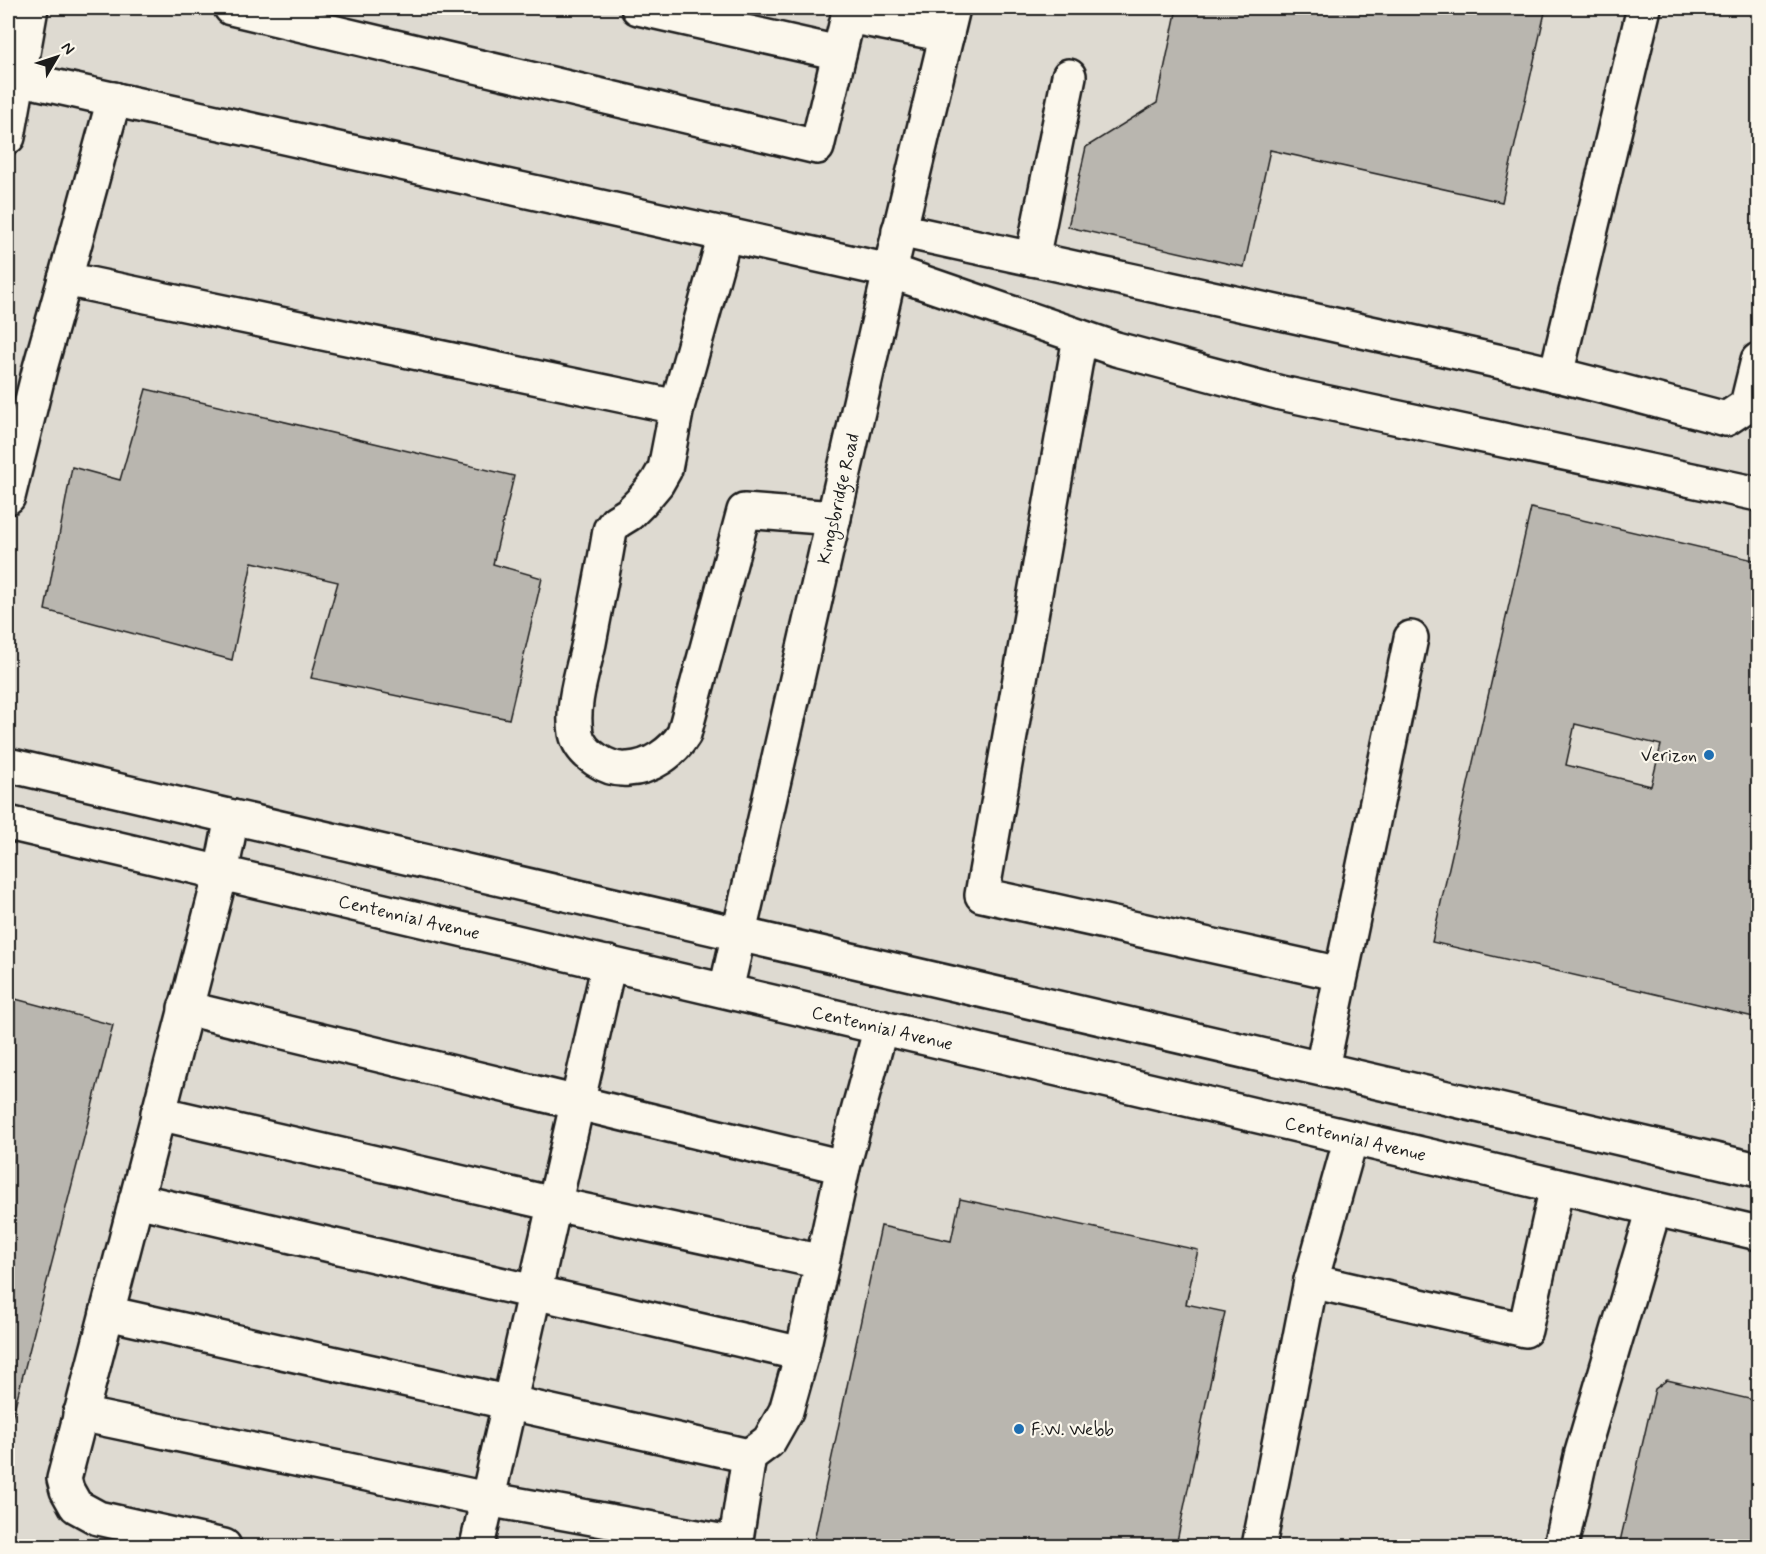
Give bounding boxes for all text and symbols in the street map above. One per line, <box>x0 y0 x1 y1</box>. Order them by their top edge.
north arrow <box>27 27 87 87</box>
text: N <box>56 38 79 59</box>
street label: Kingsbridge Road <box>813 431 866 566</box>
place label: Verizon <box>1641 744 1697 768</box>
marker: Verizon <box>1702 748 1716 762</box>
street label: Centennial Avenue <box>336 890 482 946</box>
street label: Centennial Avenue <box>809 1001 955 1057</box>
street label: Centennial Avenue <box>1282 1112 1428 1168</box>
place label: F.W. Webb <box>1031 1418 1114 1442</box>
marker: F.W. Webb <box>1012 1422 1026 1436</box>

